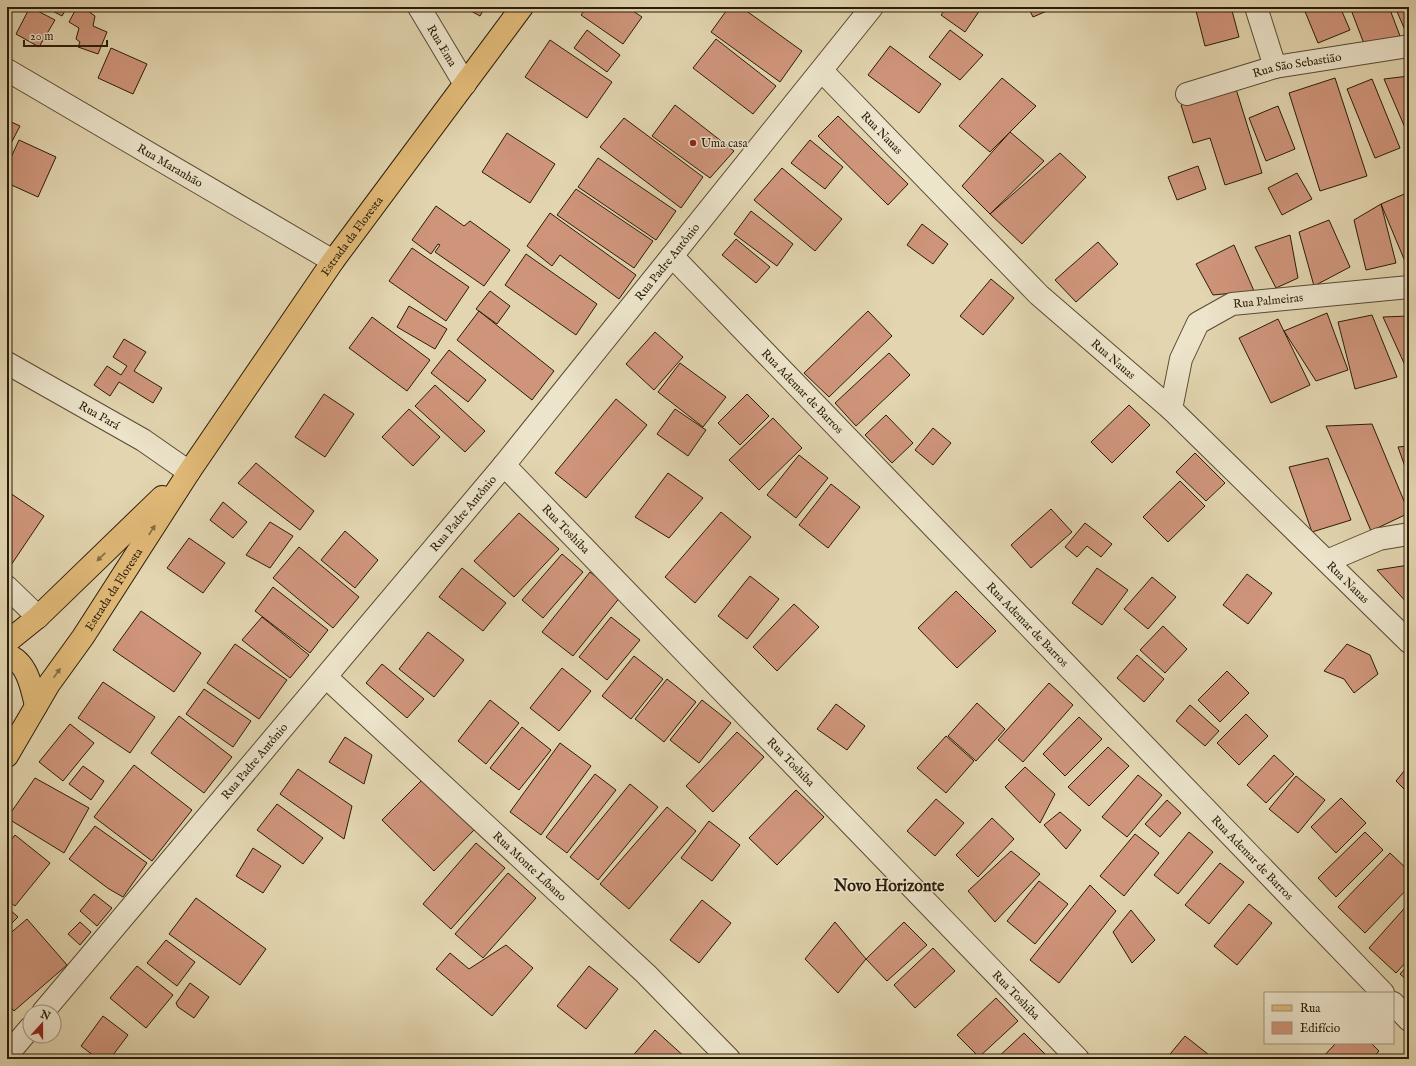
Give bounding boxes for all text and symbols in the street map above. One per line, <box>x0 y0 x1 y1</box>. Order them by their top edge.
scale bar <box>24 22 107 48</box>
street label: Rua Ema <box>424 22 461 70</box>
text: 20 m <box>30 29 53 44</box>
street label: Rua São Sebastião <box>1251 49 1343 81</box>
street label: Rua Nauas <box>858 108 906 157</box>
place label: Uma casa <box>701 136 748 151</box>
marker: Uma casa <box>688 138 698 148</box>
street label: Rua Maranhão <box>135 140 206 191</box>
street label: Estrada da Floresta <box>317 193 387 279</box>
street label: Rua Padre Antônio <box>632 220 703 304</box>
street label: Rua Palmeiras <box>1232 290 1304 311</box>
street label: Rua Nauas <box>1088 336 1139 382</box>
street label: Rua Ademar de Barros <box>758 346 847 437</box>
street label: Rua Pará <box>76 398 123 433</box>
street label: Rua Padre Antônio <box>427 472 500 555</box>
street label: Rua Toshiba <box>539 501 594 557</box>
one-way arrow <box>148 524 156 535</box>
street label: Estrada da Floresta <box>82 544 146 634</box>
one-way arrow <box>96 552 106 562</box>
street label: Rua Nauas <box>1323 558 1373 607</box>
street label: Rua Ademar de Barros <box>983 579 1072 670</box>
one-way arrow <box>53 668 61 678</box>
street label: Rua Padre Antônio <box>218 720 291 802</box>
street label: Rua Toshiba <box>764 734 819 790</box>
street label: Rua Ademar de Barros <box>1208 812 1297 903</box>
street label: Rua Monte Líbano <box>490 828 570 904</box>
district label: Novo Horizonte <box>833 877 945 897</box>
street label: Rua Toshiba <box>989 967 1044 1023</box>
legend <box>1264 992 1394 1044</box>
text: Rua <box>1300 1001 1321 1016</box>
north arrow <box>22 1004 62 1044</box>
text: N <box>37 1007 53 1024</box>
text: Edifício <box>1300 1021 1341 1036</box>

